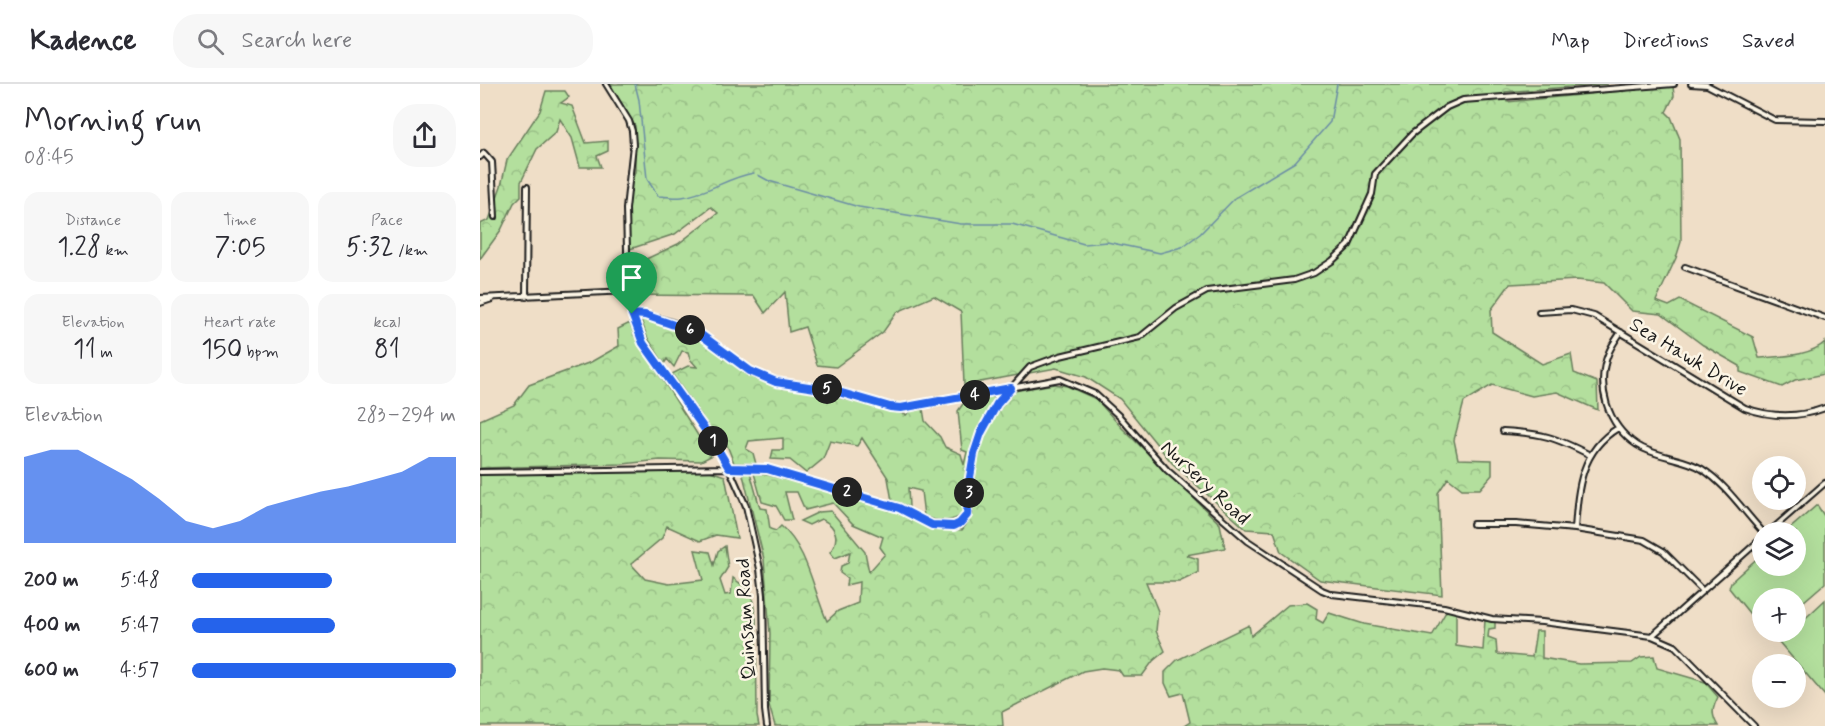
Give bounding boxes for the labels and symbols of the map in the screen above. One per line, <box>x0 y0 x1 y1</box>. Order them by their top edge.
pin <box>606 252 657 314</box>
street label: Sea Hawk Drive <box>1624 311 1752 403</box>
pin: 6 <box>675 315 705 345</box>
pin: 5 <box>812 374 842 404</box>
pin: 4 <box>960 380 990 410</box>
pin: 1 <box>698 426 728 456</box>
street label: Nursery Road <box>1154 435 1256 532</box>
pin: 2 <box>832 477 862 507</box>
pin: 3 <box>954 478 984 508</box>
street label: Quinsam Road <box>730 558 763 680</box>

